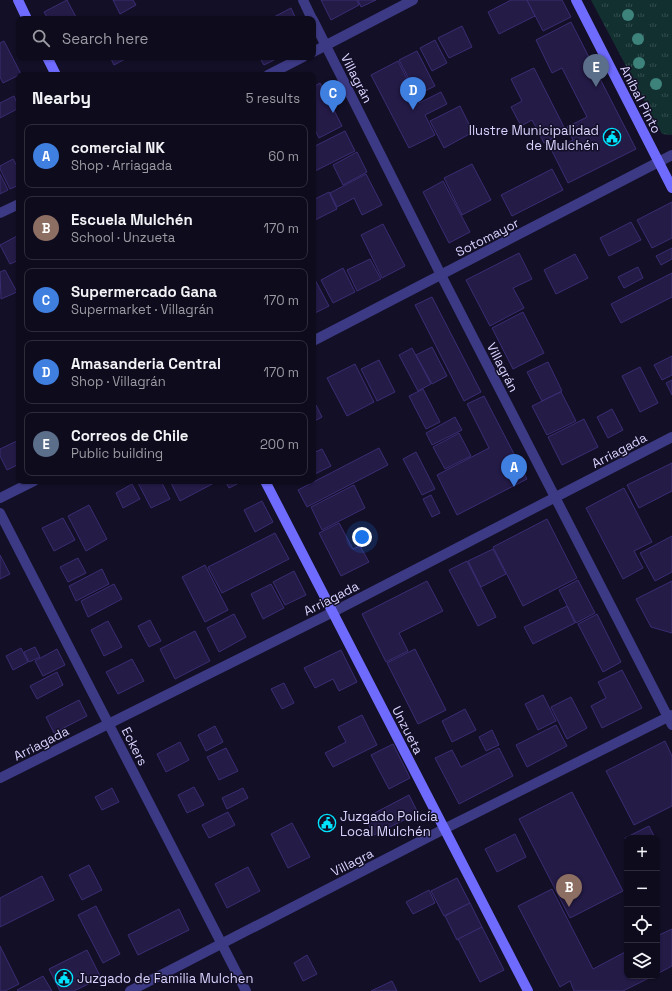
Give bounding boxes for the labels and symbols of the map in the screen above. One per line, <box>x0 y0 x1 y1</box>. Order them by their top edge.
street label: Villagrán <box>337 51 376 106</box>
pin: E <box>583 54 609 87</box>
street label: Aníbal Pinto <box>616 62 665 136</box>
pin: D <box>400 77 426 110</box>
pin: C <box>320 80 346 113</box>
place label: Ilustre Municipalidad de Mulchén <box>469 122 599 154</box>
public building icon: Ilustre Municipalidad de Mulchén <box>602 127 622 147</box>
street label: Sotomayor <box>453 214 522 261</box>
street label: Villagrán <box>483 340 522 395</box>
street label: Arriagada <box>589 429 650 472</box>
pin: A <box>501 454 527 487</box>
your location <box>352 527 372 547</box>
street label: Arriagada <box>301 577 362 620</box>
street label: Unzueta <box>388 703 427 758</box>
street label: Arriagada <box>11 722 72 765</box>
street label: Eckers <box>118 724 152 769</box>
place label: Juzgado Policía Local Mulchén <box>340 808 438 840</box>
public building icon: Juzgado Policía Local Mulchén <box>317 813 337 833</box>
street label: Villagra <box>328 844 377 880</box>
pin: B <box>556 874 582 907</box>
public building icon: Juzgado de Familia Mulchen <box>54 968 74 988</box>
place label: Juzgado de Familia Mulchen <box>77 970 253 987</box>

